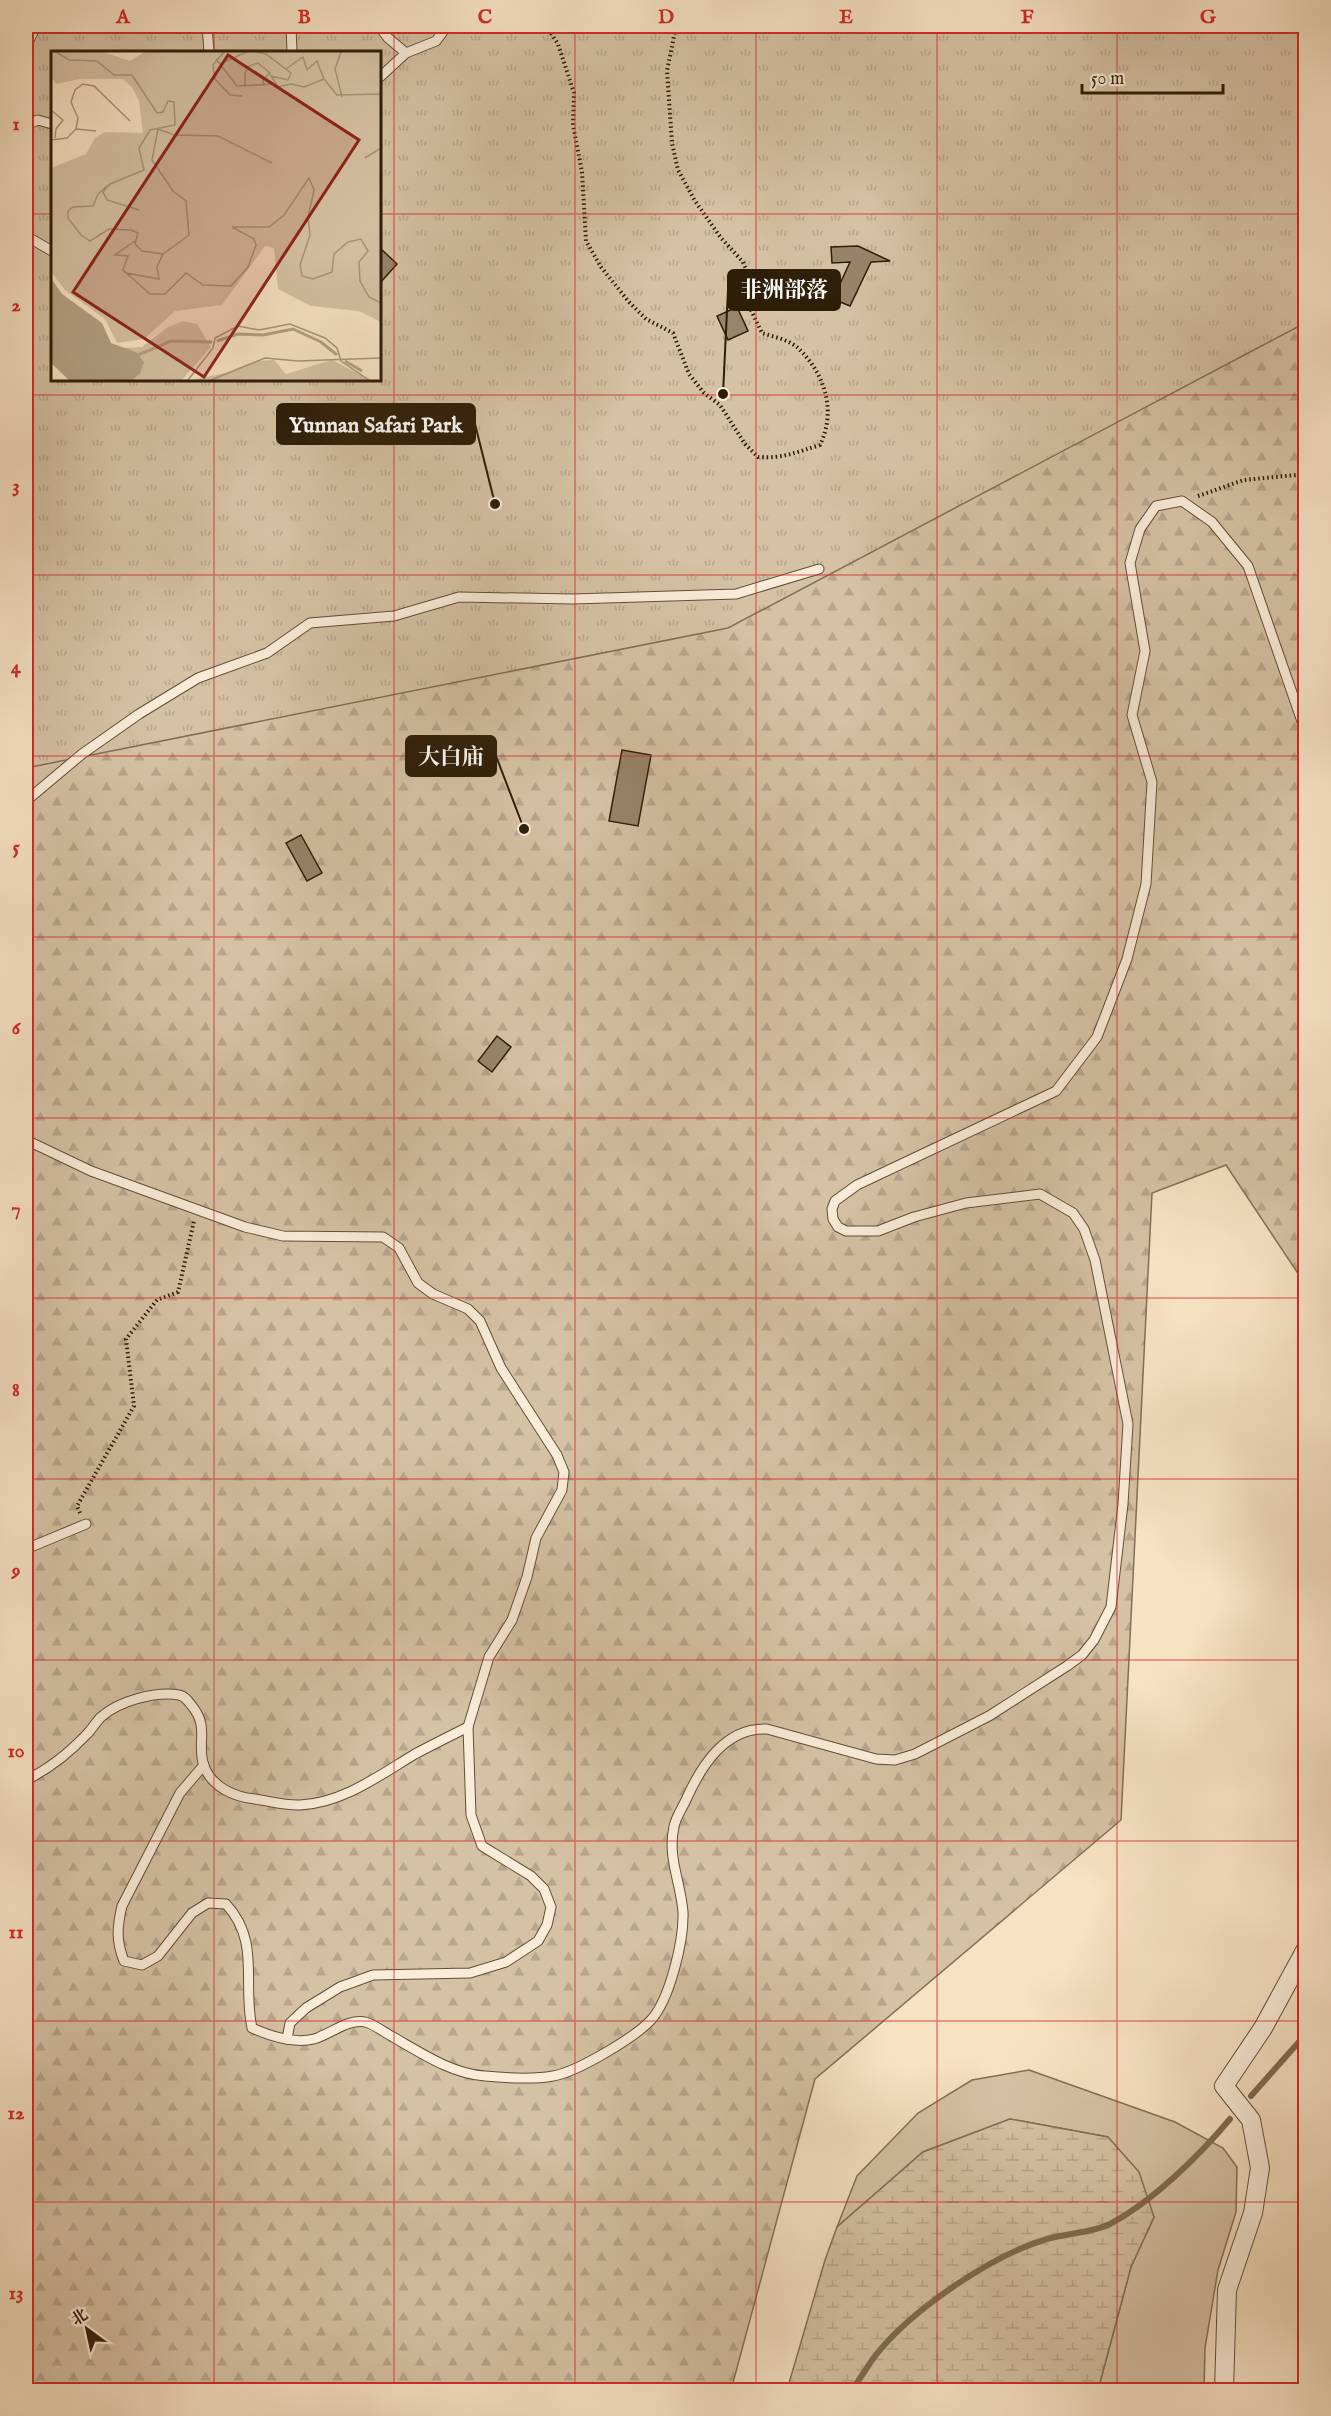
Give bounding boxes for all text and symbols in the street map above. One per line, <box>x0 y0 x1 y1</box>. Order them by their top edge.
text: A <box>115 5 131 30</box>
text: B <box>297 5 311 30</box>
text: C <box>478 5 492 30</box>
text: D <box>658 5 674 30</box>
text: E <box>839 5 853 30</box>
text: F <box>1021 5 1034 30</box>
text: G <box>1200 5 1217 30</box>
inset map <box>51 51 381 381</box>
scale bar <box>1082 57 1223 95</box>
text: 50 m <box>1091 68 1124 91</box>
text: 1 <box>12 112 20 137</box>
callout: 非洲部落 <box>728 270 840 310</box>
text: 非洲部落 <box>740 277 828 305</box>
text: 2 <box>11 293 21 318</box>
callout: Yunnan Safari Park <box>277 404 475 444</box>
text: Yunnan Safari Park <box>289 412 464 440</box>
text: 3 <box>12 474 20 499</box>
text: 4 <box>11 655 22 680</box>
callout: 大白庙 <box>406 736 496 776</box>
text: 大白庙 <box>418 744 484 772</box>
text: 5 <box>12 835 20 860</box>
text: 6 <box>12 1016 22 1041</box>
text: 7 <box>11 1197 21 1222</box>
text: 8 <box>12 1378 20 1403</box>
text: 9 <box>11 1558 21 1583</box>
text: 10 <box>7 1739 25 1764</box>
text: 11 <box>9 1920 23 1945</box>
text: 12 <box>8 2101 25 2126</box>
text: 13 <box>9 2281 23 2306</box>
north arrow <box>57 2299 117 2359</box>
text: 北 <box>68 2305 92 2331</box>

